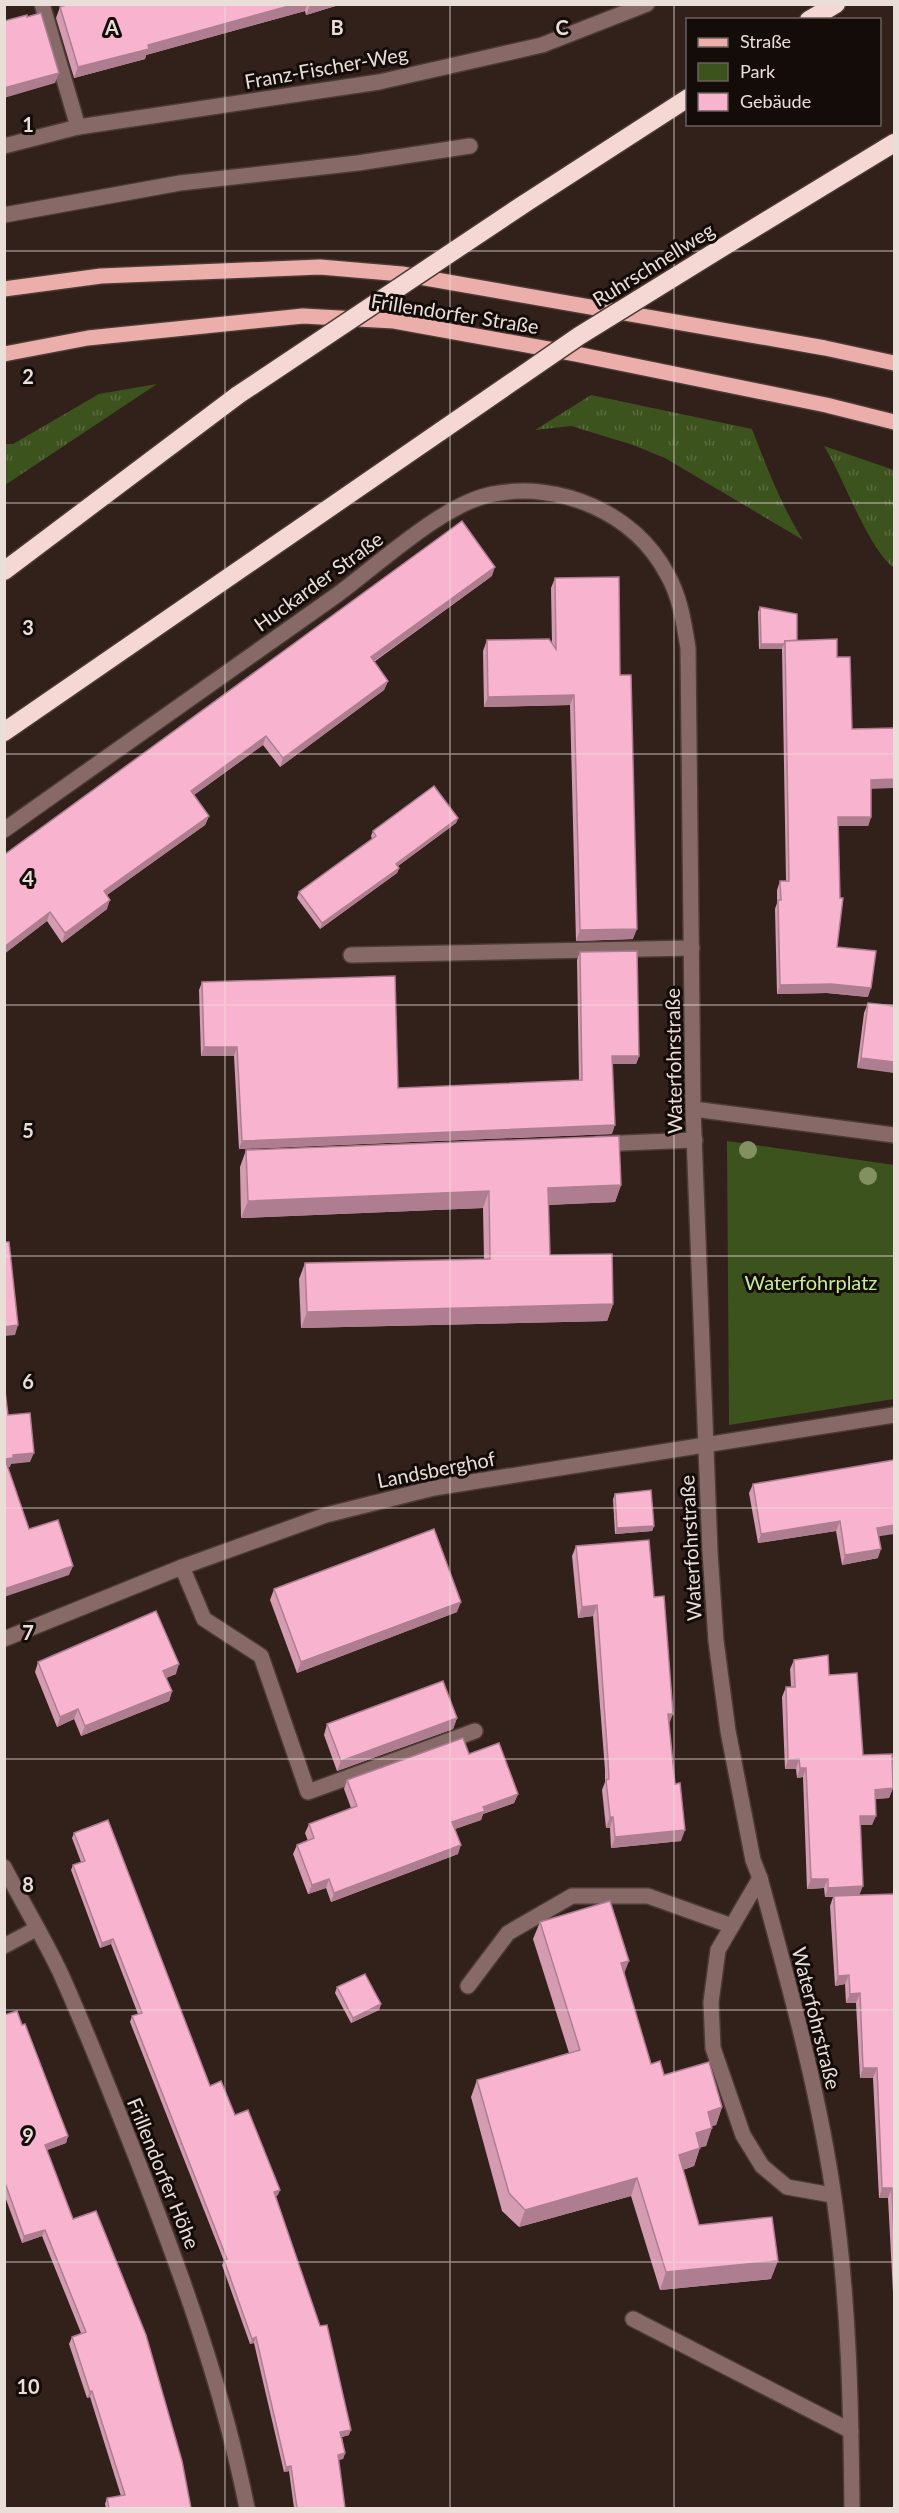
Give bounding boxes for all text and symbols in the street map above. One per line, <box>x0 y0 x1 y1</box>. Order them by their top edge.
text: A <box>104 15 119 39</box>
text: B <box>330 15 344 39</box>
text: C <box>555 15 569 39</box>
legend <box>686 18 881 126</box>
text: Straße <box>740 30 791 52</box>
street label: Franz-Fischer-Weg <box>242 41 410 93</box>
text: Park <box>740 60 776 82</box>
text: Gebäude <box>740 90 811 112</box>
text: 1 <box>22 112 34 136</box>
street label: Ruhrschnellweg <box>588 217 718 311</box>
street label: Frillendorfer Straße <box>369 288 541 338</box>
text: 2 <box>22 364 34 388</box>
street label: Huckarder Straße <box>249 526 387 636</box>
text: 3 <box>22 615 34 639</box>
text: 4 <box>22 866 34 890</box>
street label: Waterfohrstraße <box>660 988 686 1134</box>
text: 5 <box>22 1118 34 1142</box>
park label: Waterfohrplatz <box>745 1270 877 1294</box>
text: 6 <box>22 1369 34 1393</box>
street label: Landsberghof <box>375 1446 497 1492</box>
street label: Waterfohrstraße <box>674 1475 706 1621</box>
text: 7 <box>22 1620 34 1644</box>
text: 8 <box>22 1872 34 1896</box>
street label: Waterfohrstraße <box>788 1944 846 2092</box>
street label: Frillendorfer Höhe <box>123 2094 205 2252</box>
text: 9 <box>22 2123 34 2147</box>
text: 10 <box>16 2374 40 2398</box>

